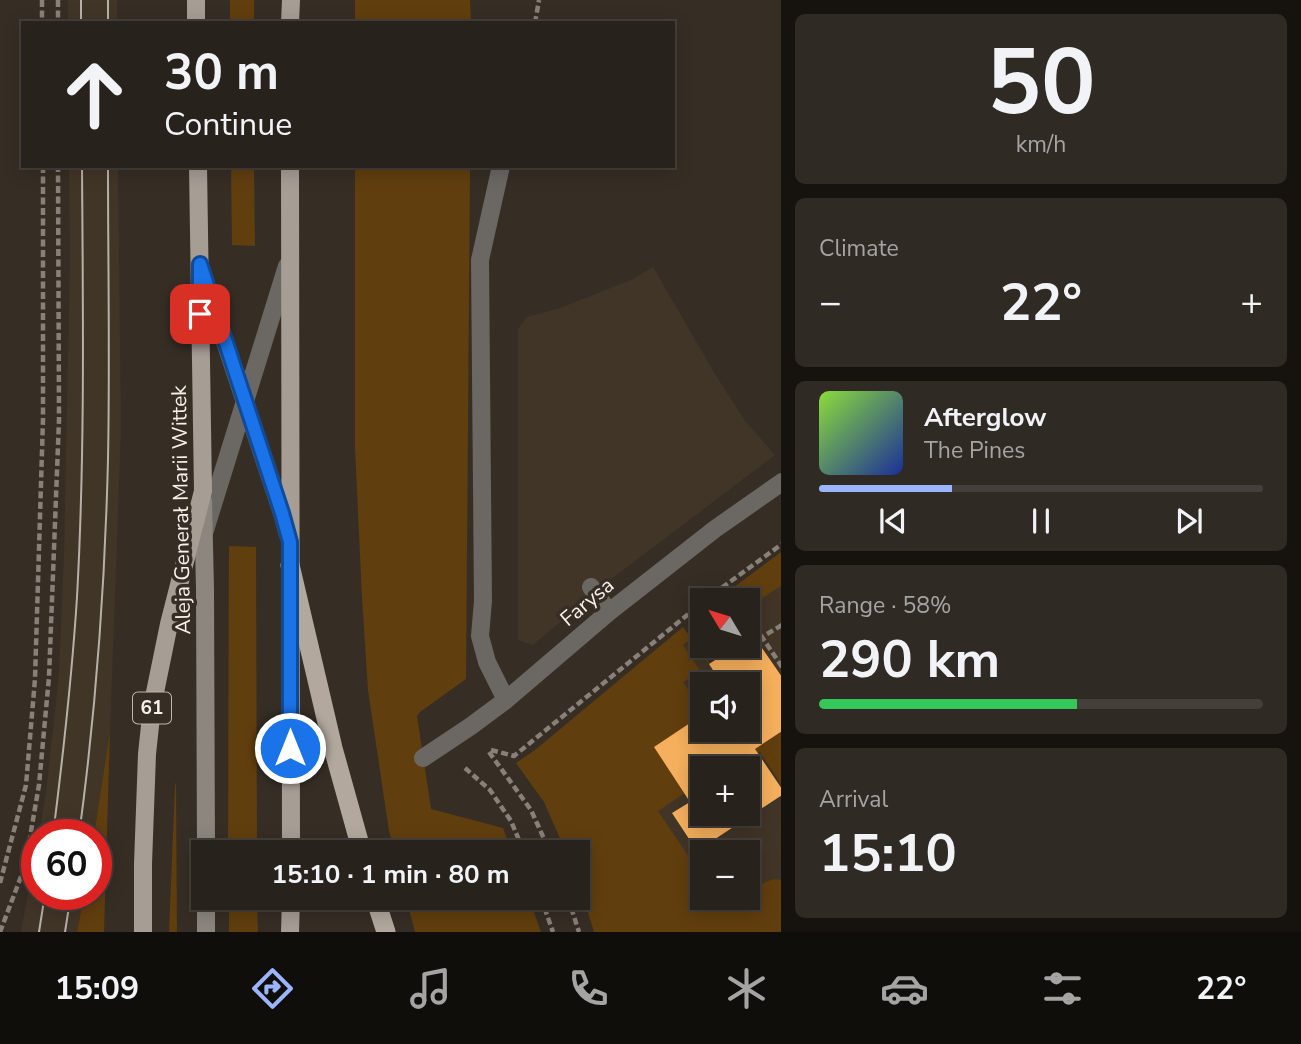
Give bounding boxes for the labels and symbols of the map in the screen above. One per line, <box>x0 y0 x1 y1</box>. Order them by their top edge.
pin <box>170 284 230 344</box>
street label: Aleja Generał Marii Wittek <box>165 385 197 635</box>
street label: Farysa <box>554 571 620 633</box>
north arrow <box>690 588 760 658</box>
road number: 61 <box>133 692 171 723</box>
position arrow <box>253 711 327 785</box>
speed limit sign: 60 <box>21 819 112 910</box>

